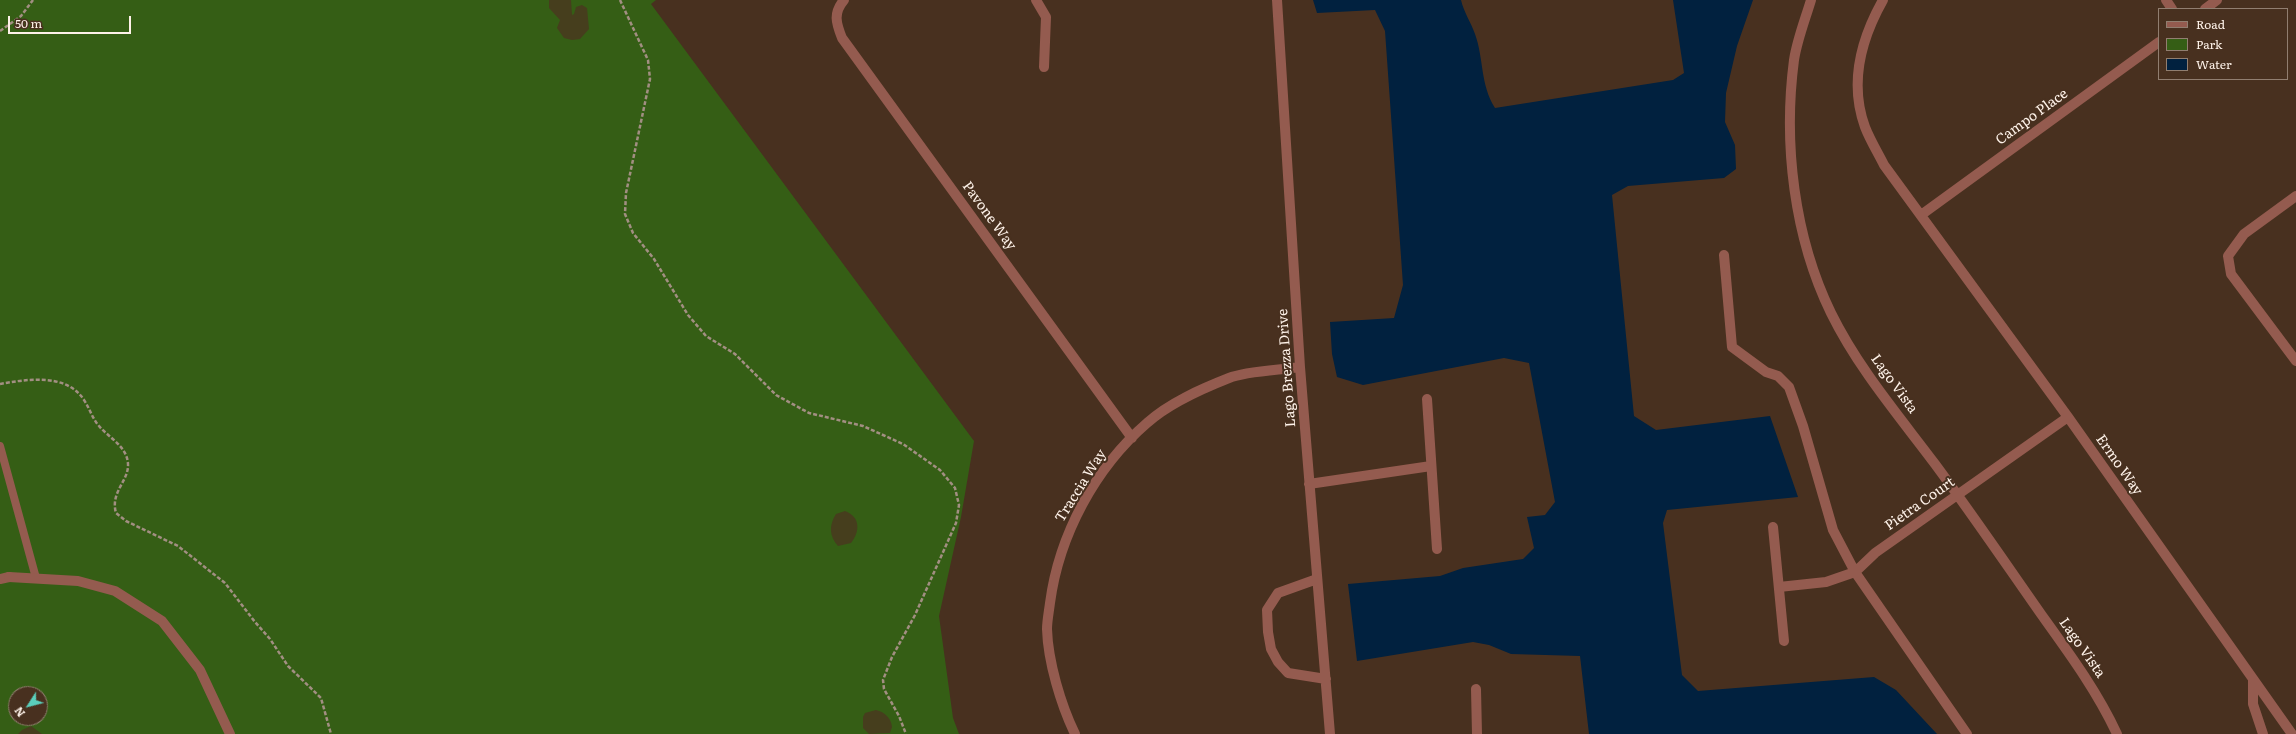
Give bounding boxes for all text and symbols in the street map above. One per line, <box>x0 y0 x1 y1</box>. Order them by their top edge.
scale bar <box>10 8 133 34</box>
legend <box>2158 8 2288 80</box>
text: 50 m <box>15 14 42 32</box>
text: Road <box>2196 15 2225 33</box>
text: Park <box>2196 35 2222 53</box>
text: Water <box>2196 55 2232 73</box>
street label: Campo Place <box>1993 85 2071 149</box>
street label: Pavone Way <box>959 178 1019 254</box>
street label: Lago Brezza Drive <box>1274 308 1300 428</box>
street label: Lago Vista <box>1867 351 1921 417</box>
street label: Ermo Way <box>2092 432 2146 498</box>
street label: Traccia Way <box>1052 446 1110 526</box>
street label: Pietra Court <box>1882 474 1958 534</box>
street label: Lago Vista <box>2055 615 2109 681</box>
north arrow <box>8 686 48 726</box>
text: N <box>10 704 28 721</box>

